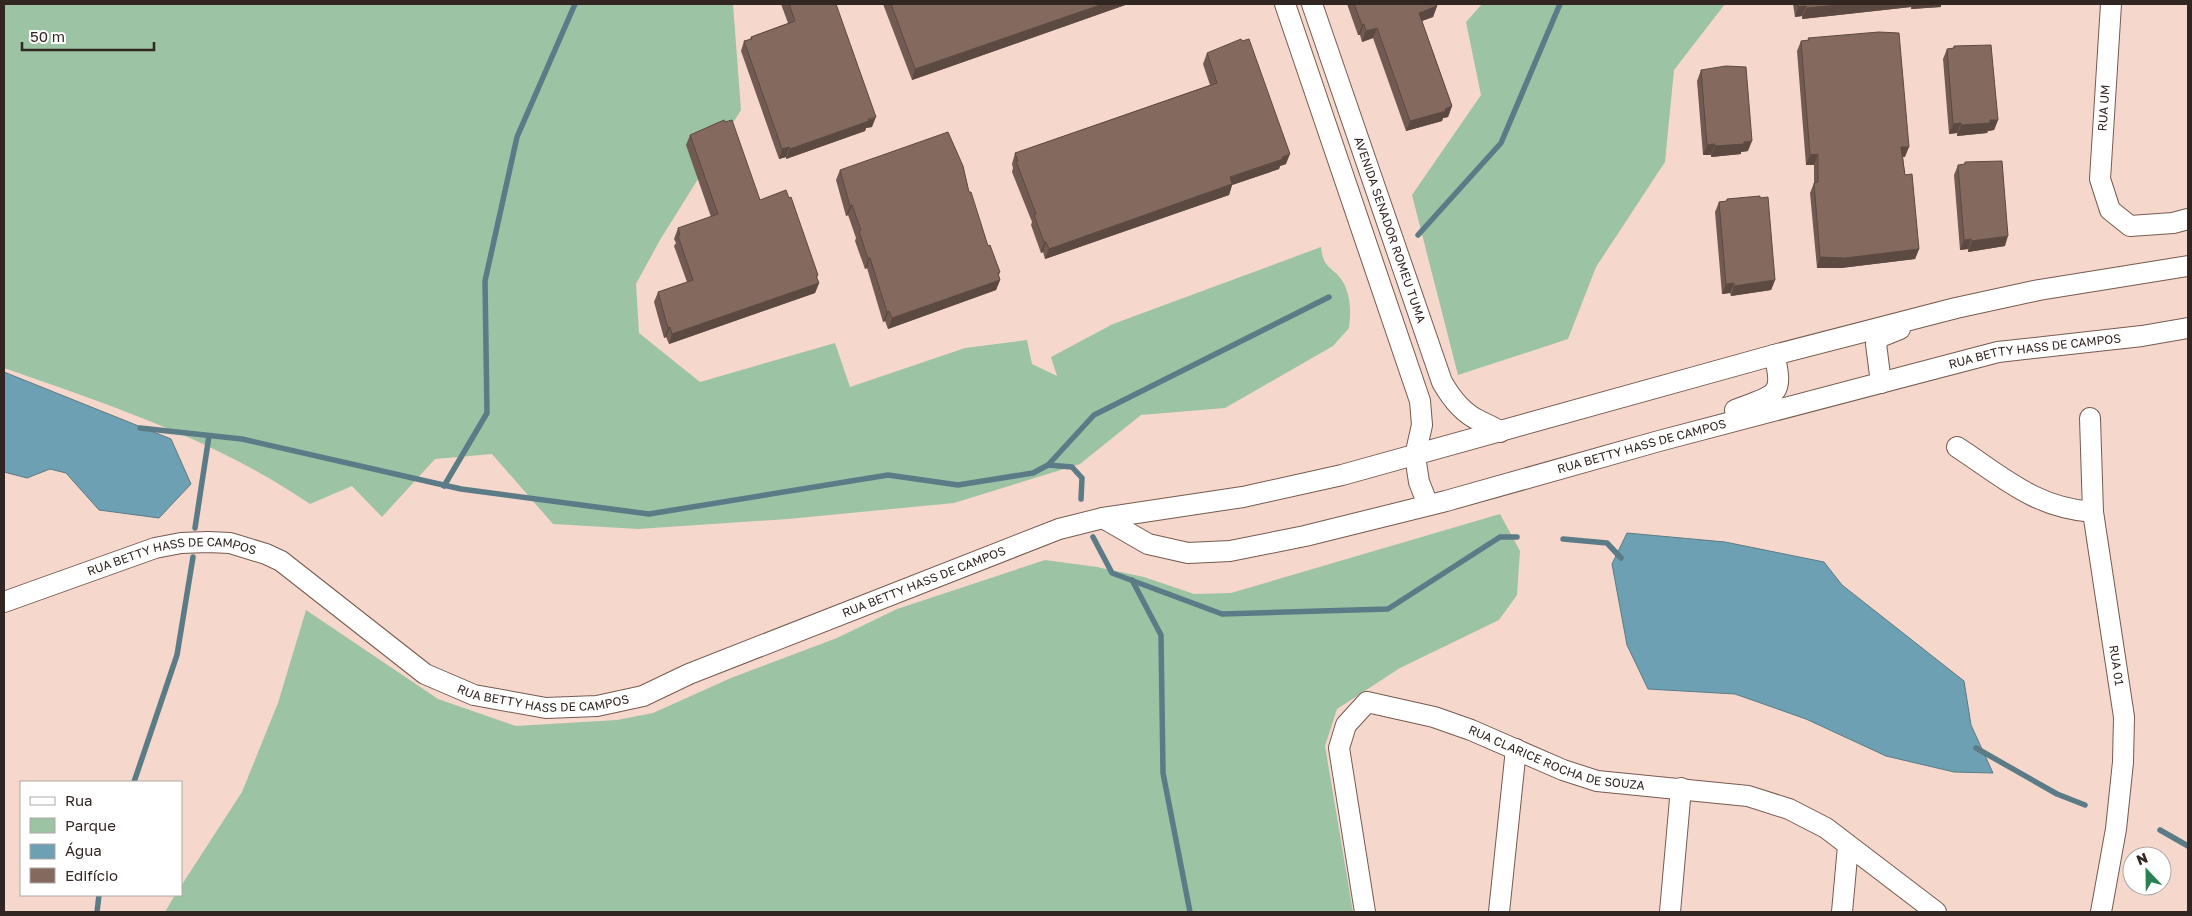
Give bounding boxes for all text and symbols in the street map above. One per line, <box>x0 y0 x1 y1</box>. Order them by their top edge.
scale bar <box>22 20 155 52</box>
text: 50 m <box>30 27 65 45</box>
street label: RUA UM <box>2094 84 2113 132</box>
street label: AVENIDA SENADOR ROMEU TUMA <box>1351 135 1429 325</box>
street label: RUA BETTY HASS DE CAMPOS <box>1947 330 2122 372</box>
street label: RUA BETTY HASS DE CAMPOS <box>1556 416 1728 476</box>
street label: RUA BETTY HASS DE CAMPOS <box>85 534 259 579</box>
street label: RUA BETTY HASS DE CAMPOS <box>840 543 1008 620</box>
street label: RUA 01 <box>2106 644 2127 687</box>
street label: RUA BETTY HASS DE CAMPOS <box>455 681 631 716</box>
street label: RUA CLARICE ROCHA DE SOUZA <box>1466 722 1645 793</box>
legend <box>20 781 182 896</box>
text: Rua <box>65 791 92 809</box>
text: Parque <box>65 816 116 834</box>
text: Água <box>65 841 102 859</box>
north arrow <box>2122 846 2172 896</box>
text: N <box>2134 849 2150 868</box>
text: Edifício <box>65 866 118 884</box>

